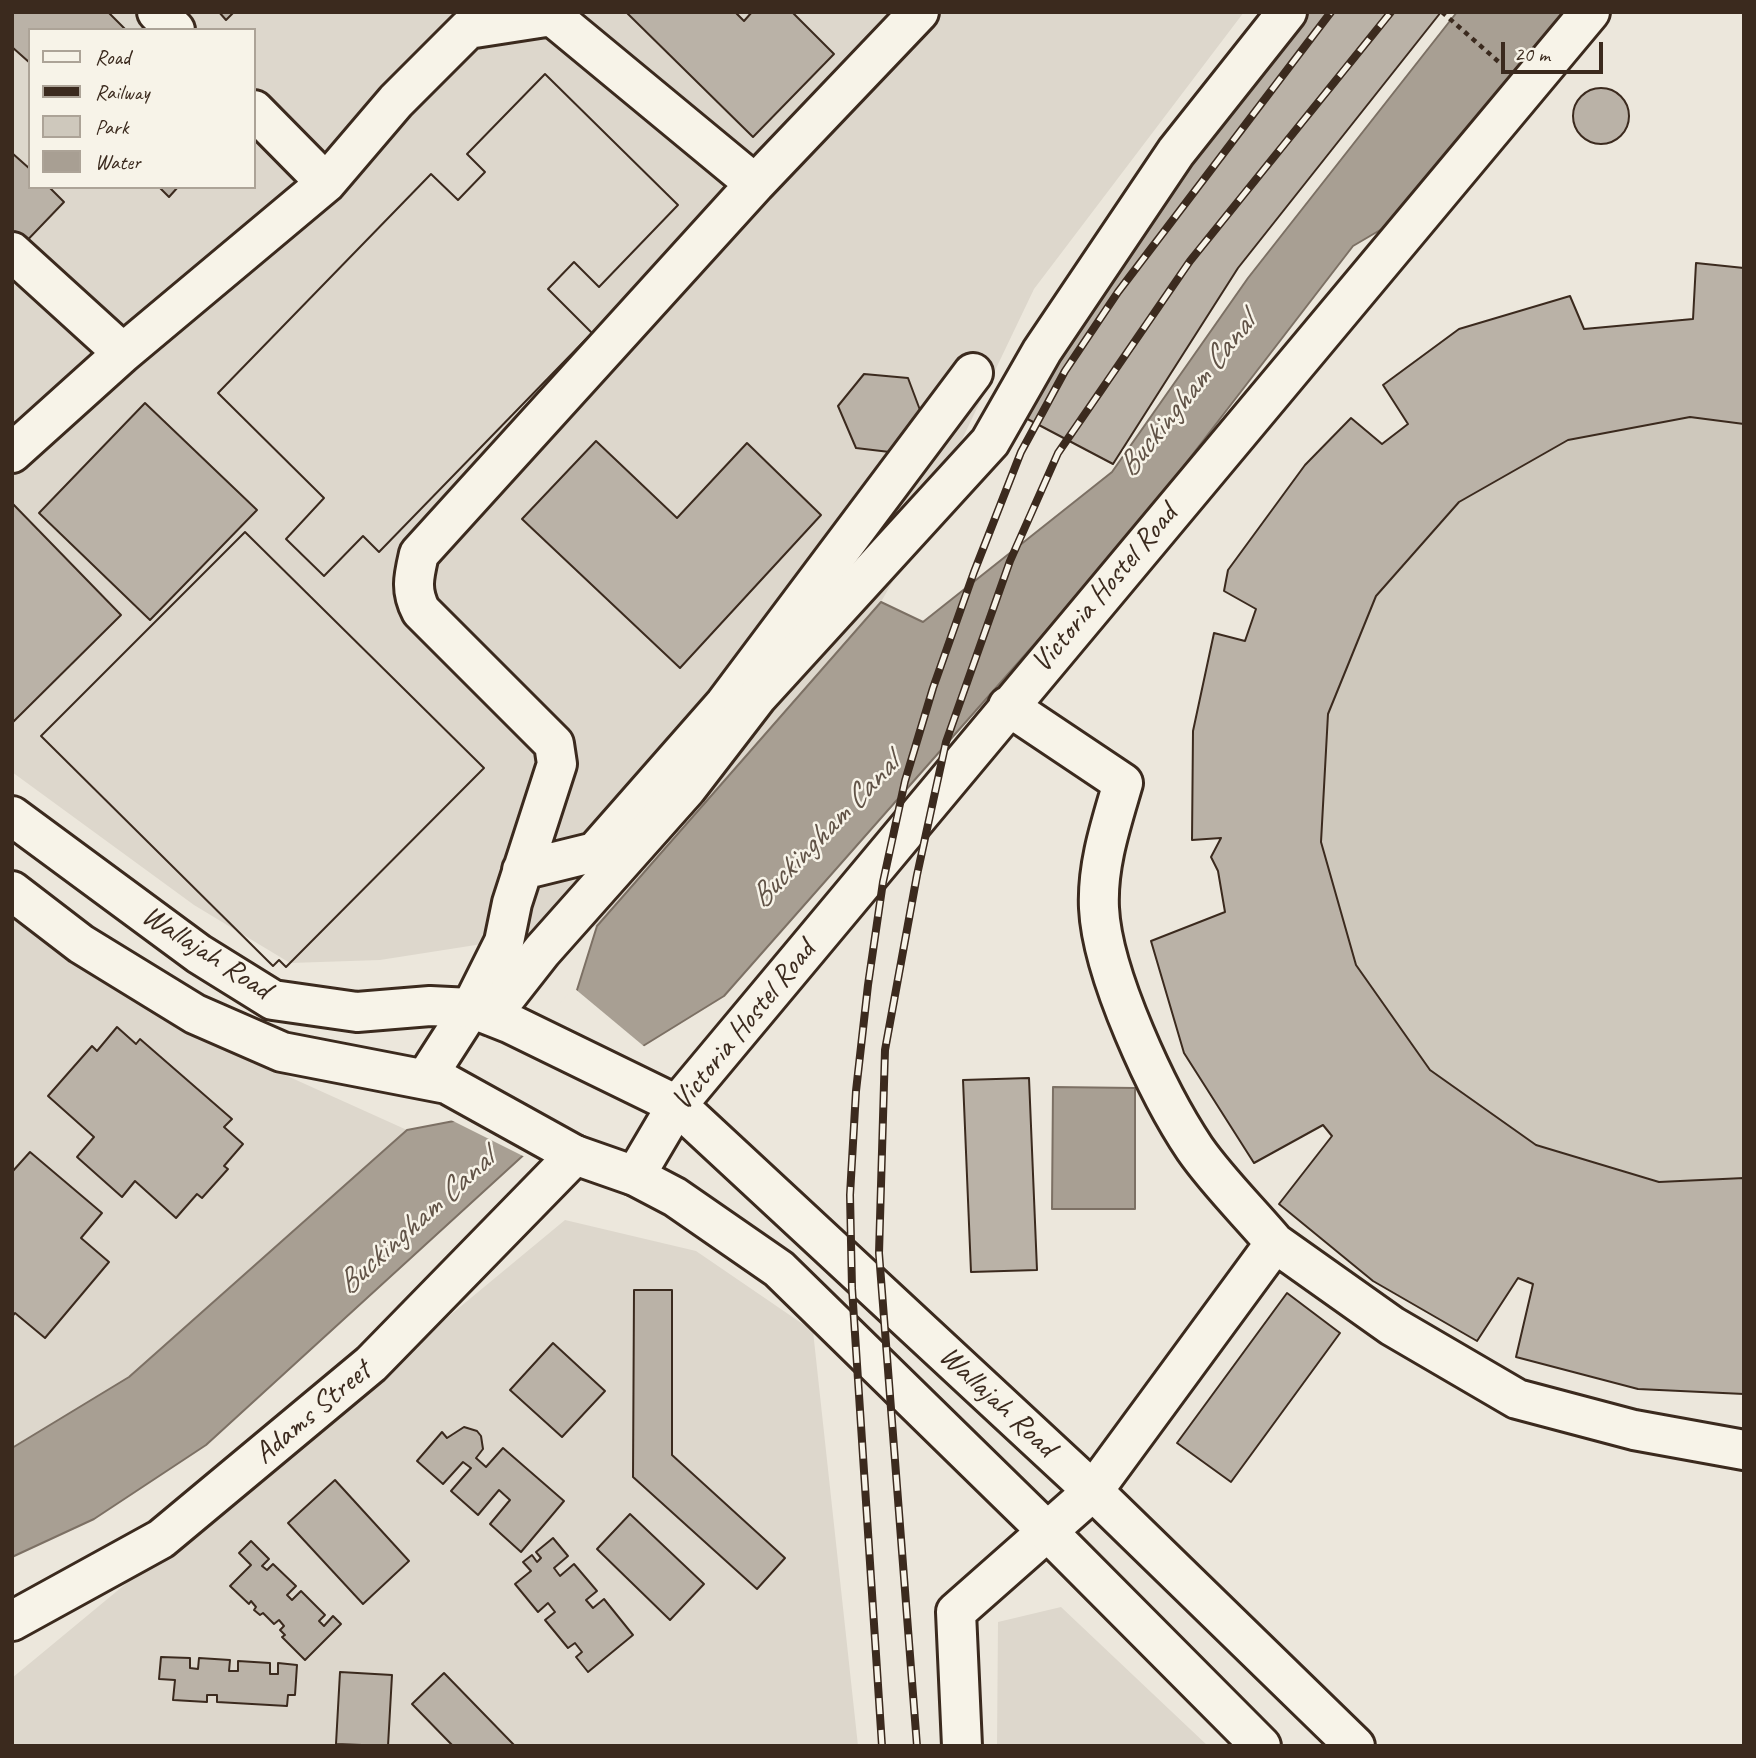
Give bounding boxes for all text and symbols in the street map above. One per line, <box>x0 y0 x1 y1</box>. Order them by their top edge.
legend <box>28 28 256 189</box>
scale bar <box>1504 28 1606 72</box>
text: 20 m <box>1514 41 1550 67</box>
text: Road <box>95 44 130 70</box>
text: Railway <box>95 79 149 105</box>
text: Park <box>95 114 128 140</box>
text: Water <box>95 149 141 175</box>
water label: Buckingham Canal <box>1110 307 1264 485</box>
street label: Victoria Hostel Road <box>1024 498 1186 680</box>
water label: Buckingham Canal <box>742 747 908 917</box>
street label: Wallajah Road <box>135 898 277 1008</box>
street label: Victoria Hostel Road <box>664 934 824 1118</box>
water label: Buckingham Canal <box>329 1142 503 1304</box>
street label: Wallajah Road <box>931 1339 1063 1465</box>
street label: Adams Street <box>247 1354 379 1472</box>

